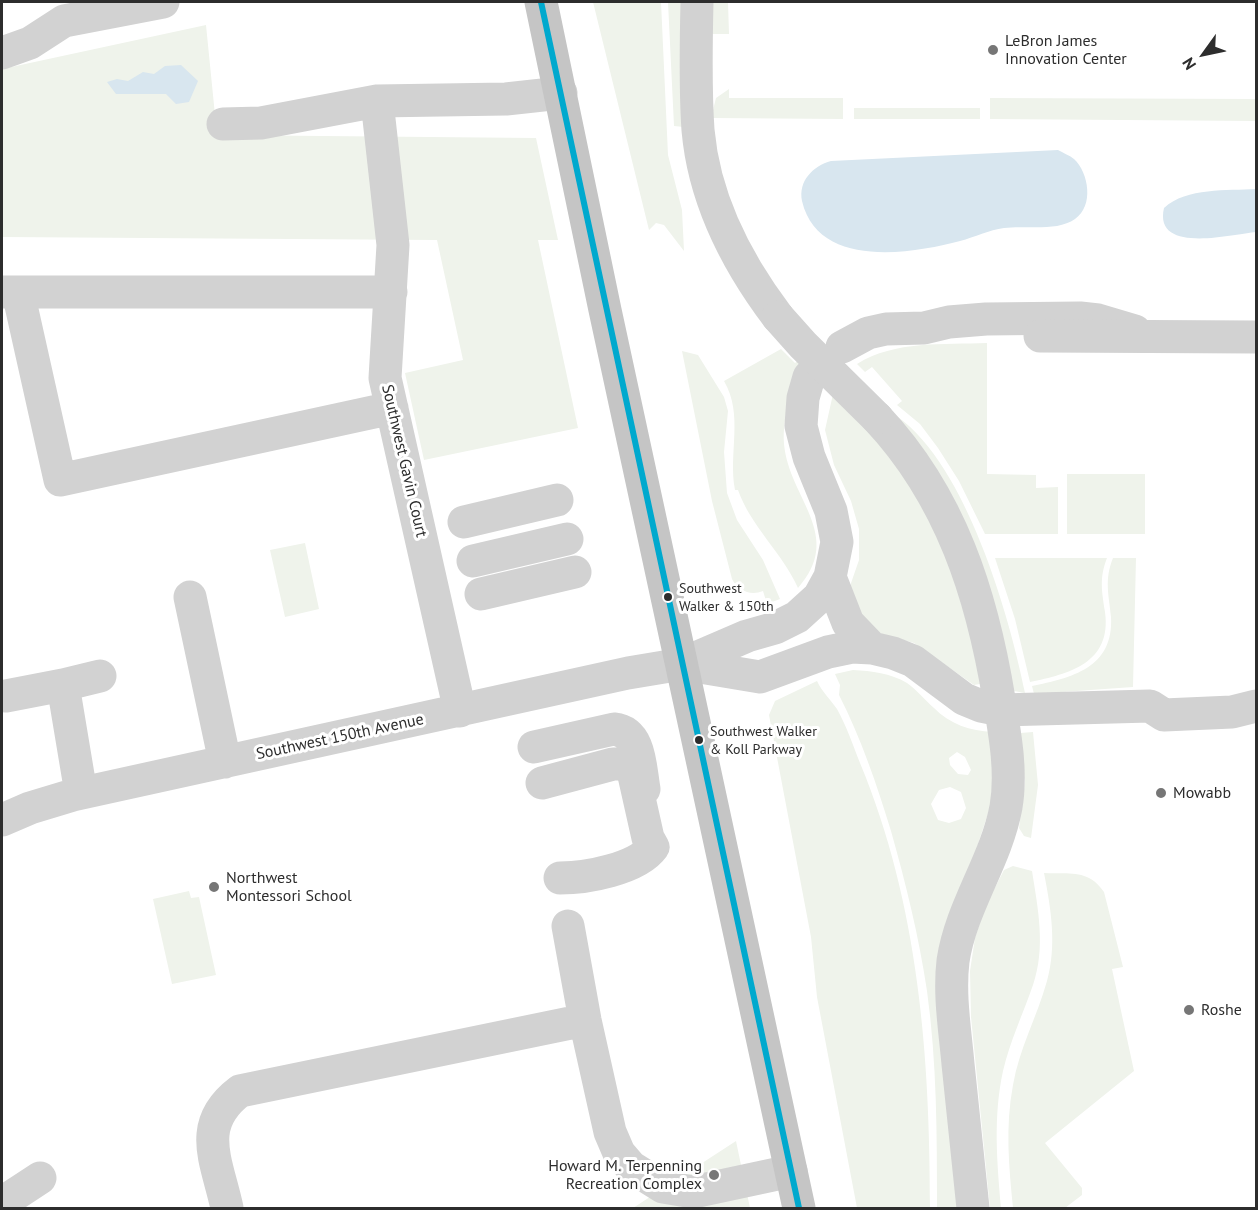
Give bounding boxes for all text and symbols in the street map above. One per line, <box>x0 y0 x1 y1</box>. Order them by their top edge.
north arrow <box>1174 24 1234 84</box>
place label: LeBron James Innovation Center <box>1005 31 1127 69</box>
marker: LeBron James Innovation Center <box>986 43 1000 57</box>
text: N <box>1178 54 1200 74</box>
street label: Southwest Gavin Court <box>377 383 431 539</box>
place label: Southwest Walker & 150th <box>679 581 774 614</box>
marker: Southwest Walker & 150th <box>662 591 674 603</box>
street label: Southwest 150th Avenue <box>255 710 425 764</box>
place label: Southwest Walker & Koll Parkway <box>710 724 817 756</box>
marker: Southwest Walker & Koll Parkway <box>693 734 705 746</box>
place label: Mowabb <box>1173 783 1231 803</box>
marker: Mowabb <box>1154 786 1168 800</box>
place label: Northwest Montessori School <box>226 868 352 906</box>
marker: Northwest Montessori School <box>207 880 221 894</box>
place label: Roshe <box>1201 1000 1242 1020</box>
marker: Roshe <box>1182 1003 1196 1017</box>
place label: Howard M. Terpenning Recreation Complex <box>548 1156 702 1194</box>
marker: Howard M. Terpenning Recreation Complex <box>707 1168 721 1182</box>

